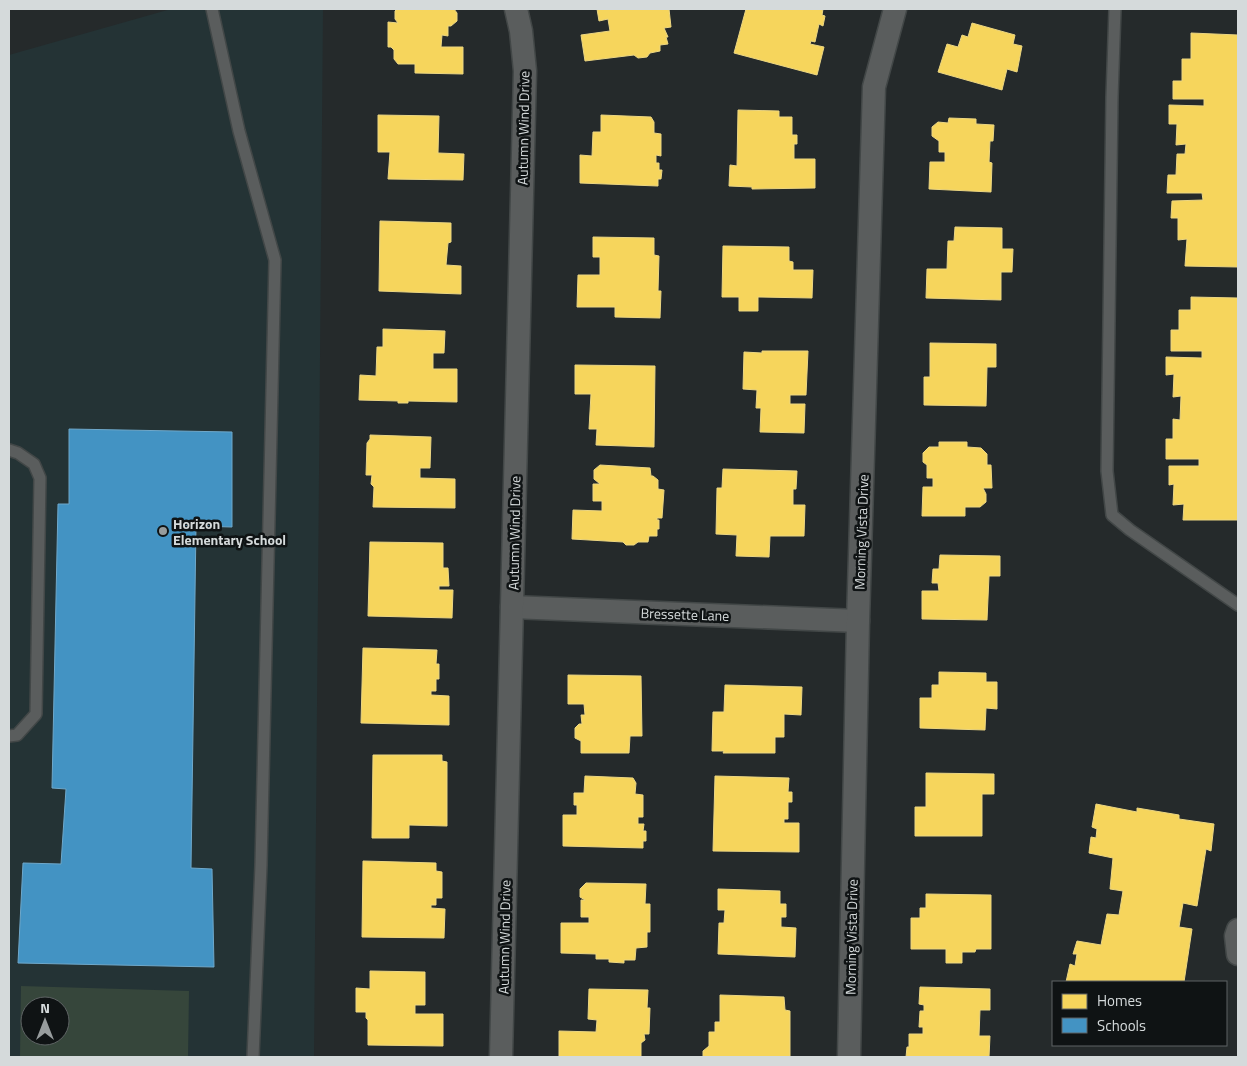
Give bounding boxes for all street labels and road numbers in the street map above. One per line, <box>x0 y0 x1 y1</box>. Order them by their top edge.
street label: Autumn Wind Drive <box>512 71 534 185</box>
street label: Morning Vista Drive <box>848 474 874 590</box>
street label: Autumn Wind Drive <box>503 476 525 590</box>
street label: Bressette Lane <box>640 602 730 626</box>
street label: Morning Vista Drive <box>839 879 863 995</box>
street label: Autumn Wind Drive <box>493 880 515 994</box>

